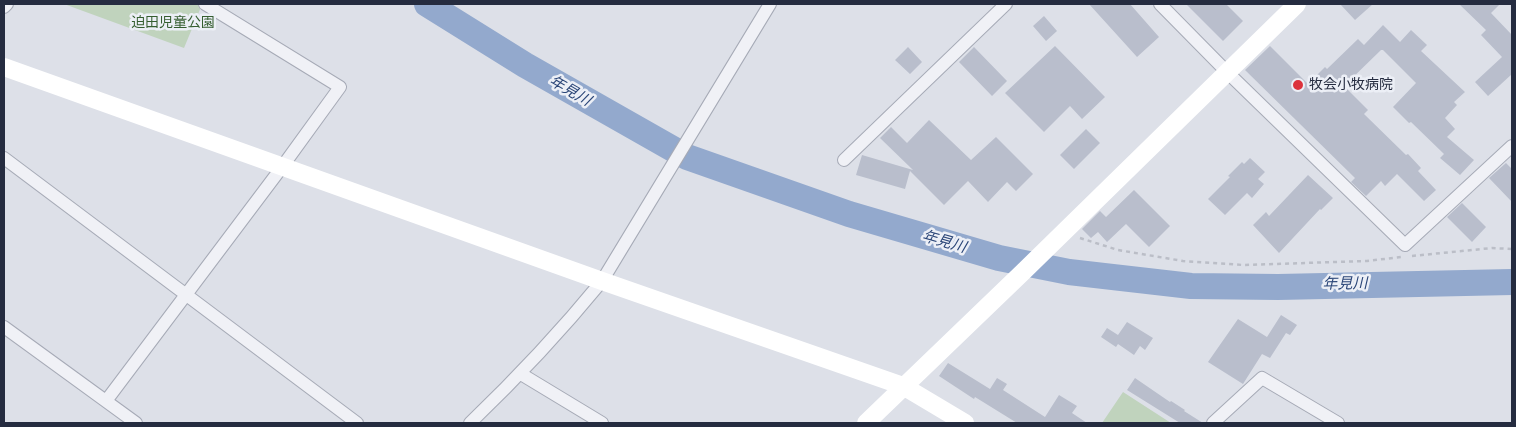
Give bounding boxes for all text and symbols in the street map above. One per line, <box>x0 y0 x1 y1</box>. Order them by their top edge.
park label: 迫田児童公園 <box>131 15 215 31</box>
water label: 年見川 <box>546 72 594 110</box>
place label: 牧会小牧病院 <box>1309 77 1393 93</box>
marker: 牧会小牧病院 <box>1291 78 1305 92</box>
water label: 年見川 <box>920 227 968 257</box>
water label: 年見川 <box>1322 275 1368 293</box>

